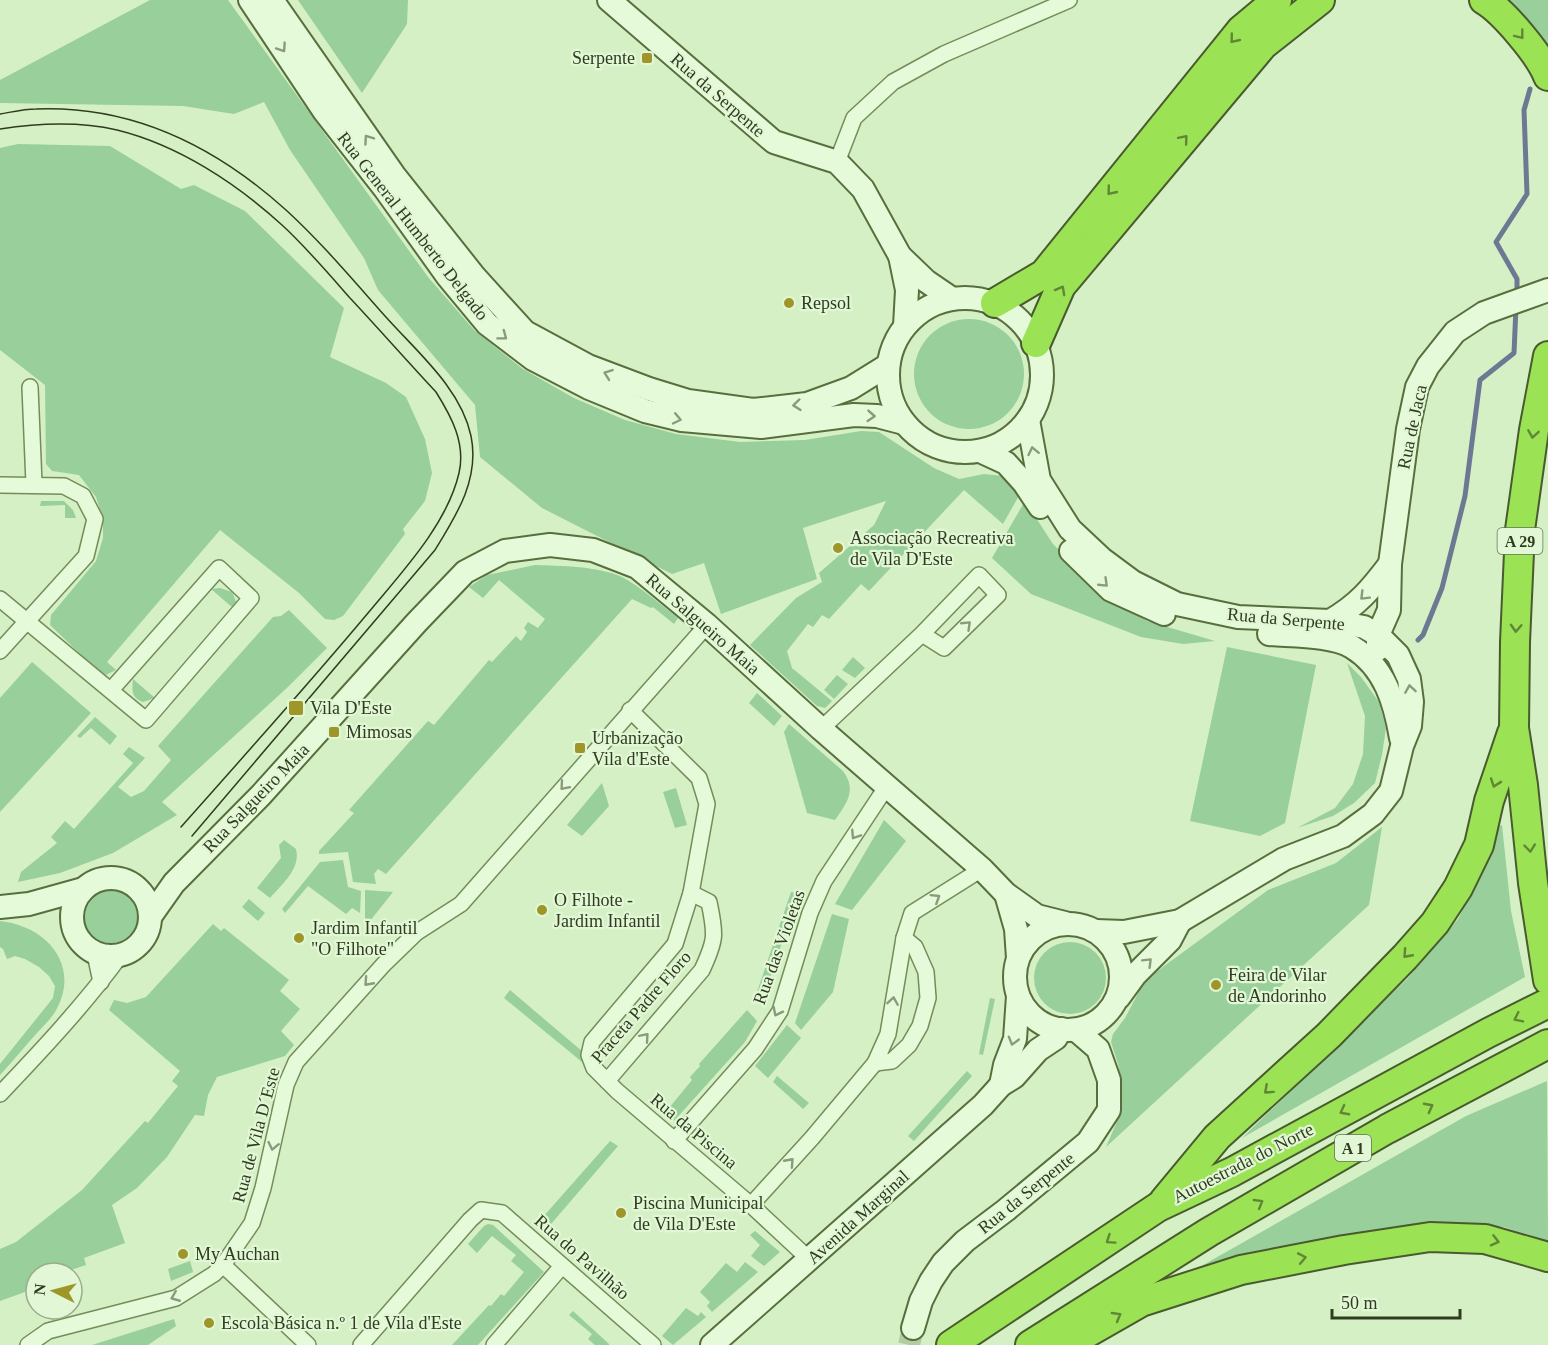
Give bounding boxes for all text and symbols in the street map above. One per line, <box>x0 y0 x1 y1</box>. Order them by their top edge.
one-way arrow <box>1512 28 1523 39</box>
one-way arrow <box>1230 32 1241 43</box>
one-way arrow <box>275 42 286 53</box>
place label: Serpente <box>572 48 635 68</box>
street label: Rua da Serpente <box>667 49 769 141</box>
marker: Serpente <box>640 51 654 65</box>
street label: Rua General Humberto Delgado <box>333 128 493 324</box>
one-way arrow <box>364 134 375 145</box>
one-way arrow <box>1177 135 1188 146</box>
one-way arrow <box>1108 184 1119 195</box>
one-way arrow <box>1053 286 1065 296</box>
place label: Repsol <box>801 293 851 313</box>
marker: Repsol <box>782 296 796 310</box>
one-way arrow <box>496 328 507 339</box>
one-way arrow <box>603 368 614 381</box>
street label: Rua de Jaca <box>1393 383 1431 471</box>
one-way arrow <box>793 398 802 411</box>
one-way arrow <box>866 409 876 422</box>
one-way arrow <box>672 412 682 425</box>
one-way arrow <box>1528 430 1540 439</box>
one-way arrow <box>1027 446 1040 456</box>
place label: Associação Recreativa de Vila D'Este <box>850 528 1013 569</box>
road number: A 29 <box>1498 528 1543 554</box>
marker: Associação Recreativa de Vila D'Este <box>831 541 845 555</box>
street label: Rua Salgueiro Maia <box>642 569 764 679</box>
one-way arrow <box>1098 576 1108 587</box>
one-way arrow <box>1360 589 1371 600</box>
street label: Rua da Serpente <box>1226 604 1346 634</box>
one-way arrow <box>961 621 971 632</box>
one-way arrow <box>1509 624 1522 633</box>
one-way arrow <box>1405 684 1417 694</box>
place label: Vila D'Este <box>310 698 392 718</box>
marker: Vila D'Este <box>287 699 305 717</box>
place label: Mimosas <box>346 722 412 742</box>
marker: Mimosas <box>327 725 341 739</box>
place label: Urbanização Vila d'Este <box>592 728 683 769</box>
street label: Rua Salgueiro Maia <box>199 739 313 857</box>
marker: Urbanização Vila d'Este <box>573 741 587 755</box>
one-way arrow <box>1490 777 1503 788</box>
one-way arrow <box>560 779 571 790</box>
one-way arrow <box>851 828 862 839</box>
one-way arrow <box>1523 844 1536 853</box>
street label: Rua das Violetas <box>749 887 809 1007</box>
place label: O Filhote - Jardim Infantil <box>554 890 660 931</box>
one-way arrow <box>930 894 940 906</box>
marker: O Filhote - Jardim Infantil <box>535 903 549 917</box>
place label: Jardim Infantil "O Filhote" <box>311 918 417 959</box>
marker: Jardim Infantil "O Filhote" <box>292 931 306 945</box>
street label: Praceta Padre Floro <box>587 947 695 1067</box>
one-way arrow <box>1403 947 1414 958</box>
one-way arrow <box>1140 958 1151 969</box>
place label: Feira de Vilar de Andorinho <box>1228 965 1327 1006</box>
one-way arrow <box>364 975 375 986</box>
marker: Feira de Vilar de Andorinho <box>1209 978 1223 992</box>
one-way arrow <box>887 997 899 1006</box>
one-way arrow <box>773 1006 785 1017</box>
one-way arrow <box>1513 1011 1524 1022</box>
one-way arrow <box>638 1033 649 1044</box>
one-way arrow <box>1008 1035 1020 1046</box>
street label: Rua de Vila D´Este <box>228 1065 284 1205</box>
one-way arrow <box>1264 1083 1275 1094</box>
street label: Rua da Piscina <box>647 1089 741 1173</box>
one-way arrow <box>1423 1103 1433 1114</box>
one-way arrow <box>1340 1104 1350 1115</box>
street label: Autoestrada do Norte <box>1169 1119 1317 1207</box>
road number: A 1 <box>1335 1135 1371 1161</box>
one-way arrow <box>267 1141 280 1151</box>
street label: Rua da Serpente <box>974 1148 1078 1238</box>
one-way arrow <box>783 1158 794 1169</box>
street label: Avenida Marginal <box>803 1166 913 1268</box>
place label: Piscina Municipal de Vila D'Este <box>633 1193 763 1234</box>
one-way arrow <box>1253 1199 1263 1210</box>
marker: Piscina Municipal de Vila D'Este <box>614 1206 628 1220</box>
street label: Rua do Pavilhão <box>531 1210 633 1304</box>
one-way arrow <box>1105 1233 1116 1244</box>
one-way arrow <box>1490 1234 1500 1247</box>
place label: My Auchan <box>195 1244 280 1264</box>
marker: My Auchan <box>176 1247 190 1261</box>
one-way arrow <box>1297 1252 1307 1265</box>
north arrow <box>24 1261 84 1321</box>
text: N <box>31 1282 49 1296</box>
scale bar <box>1332 1282 1460 1320</box>
one-way arrow <box>170 1290 181 1302</box>
text: 50 m <box>1341 1293 1378 1313</box>
one-way arrow <box>1111 1312 1121 1323</box>
place label: Escola Básica n.º 1 de Vila d'Este <box>221 1313 462 1333</box>
marker: Escola Básica n.º 1 de Vila d'Este <box>202 1316 216 1330</box>

